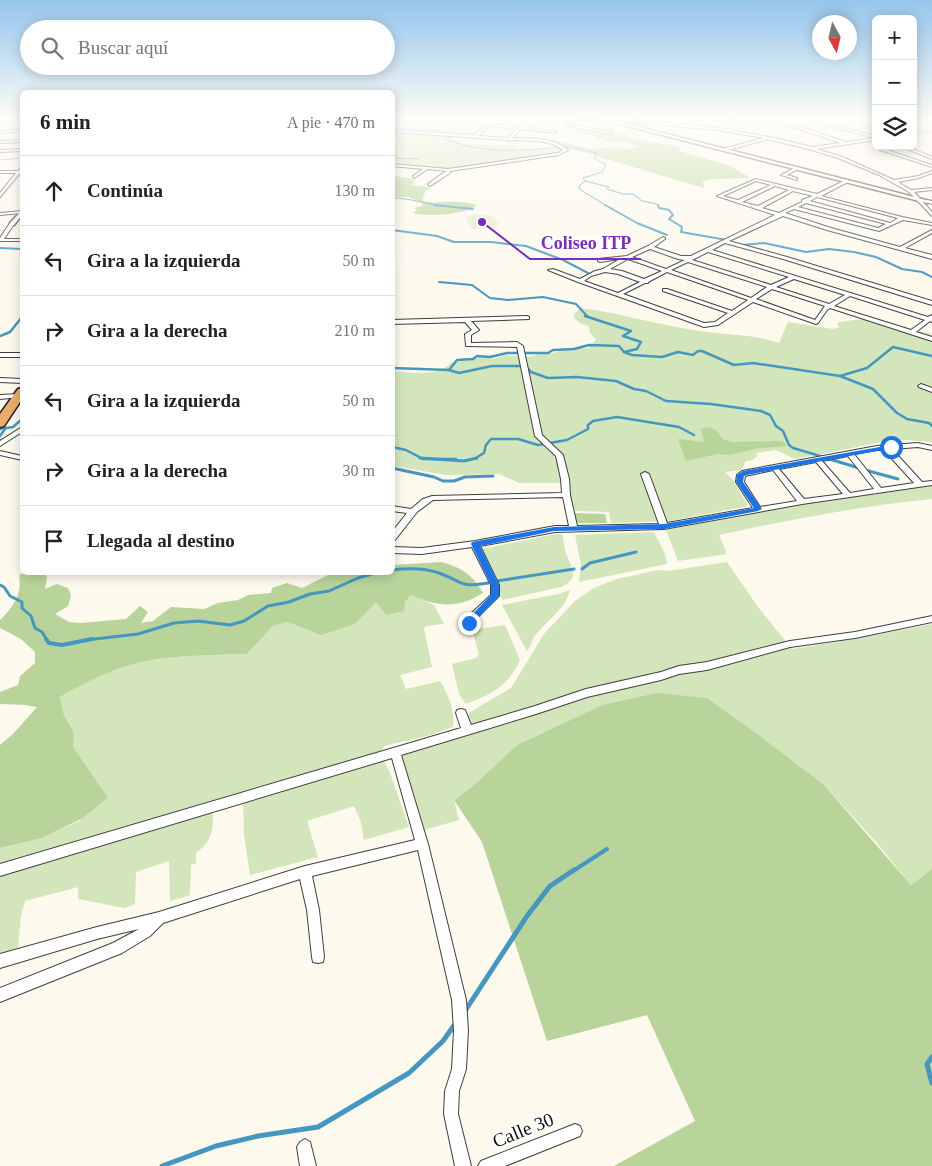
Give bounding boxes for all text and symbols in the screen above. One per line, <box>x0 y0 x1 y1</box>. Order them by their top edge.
north arrow <box>812 15 857 60</box>
map controls <box>872 15 917 150</box>
button: + <box>872 15 917 60</box>
search box <box>20 20 395 75</box>
icon: search <box>38 34 66 62</box>
text: Buscar aquí <box>78 37 168 58</box>
button: − <box>872 60 917 105</box>
button: layers <box>872 105 917 150</box>
text: 6 min <box>40 110 91 134</box>
text: A pie · 470 m <box>287 114 375 131</box>
icon: ahead <box>40 177 68 205</box>
text: Continúa <box>87 180 163 201</box>
text: 130 m <box>335 182 375 199</box>
callout: Coliseo ITP <box>530 226 641 259</box>
text: Coliseo ITP <box>541 233 631 253</box>
icon: left <box>40 247 68 275</box>
text: Gira a la izquierda <box>87 250 241 271</box>
text: 50 m <box>343 252 375 269</box>
icon: right <box>40 317 68 345</box>
text: Gira a la derecha <box>87 320 228 341</box>
text: 210 m <box>335 322 375 339</box>
icon: left <box>40 387 68 415</box>
text: Gira a la izquierda <box>87 390 241 411</box>
text: 50 m <box>343 392 375 409</box>
route start <box>880 436 903 459</box>
icon: right <box>40 457 68 485</box>
text: Gira a la derecha <box>87 460 228 481</box>
text: 30 m <box>343 462 375 479</box>
icon: arrive <box>40 527 68 555</box>
text: Llegada al destino <box>87 530 235 551</box>
route end <box>458 612 481 635</box>
street label: Calle 30 <box>489 1108 557 1152</box>

